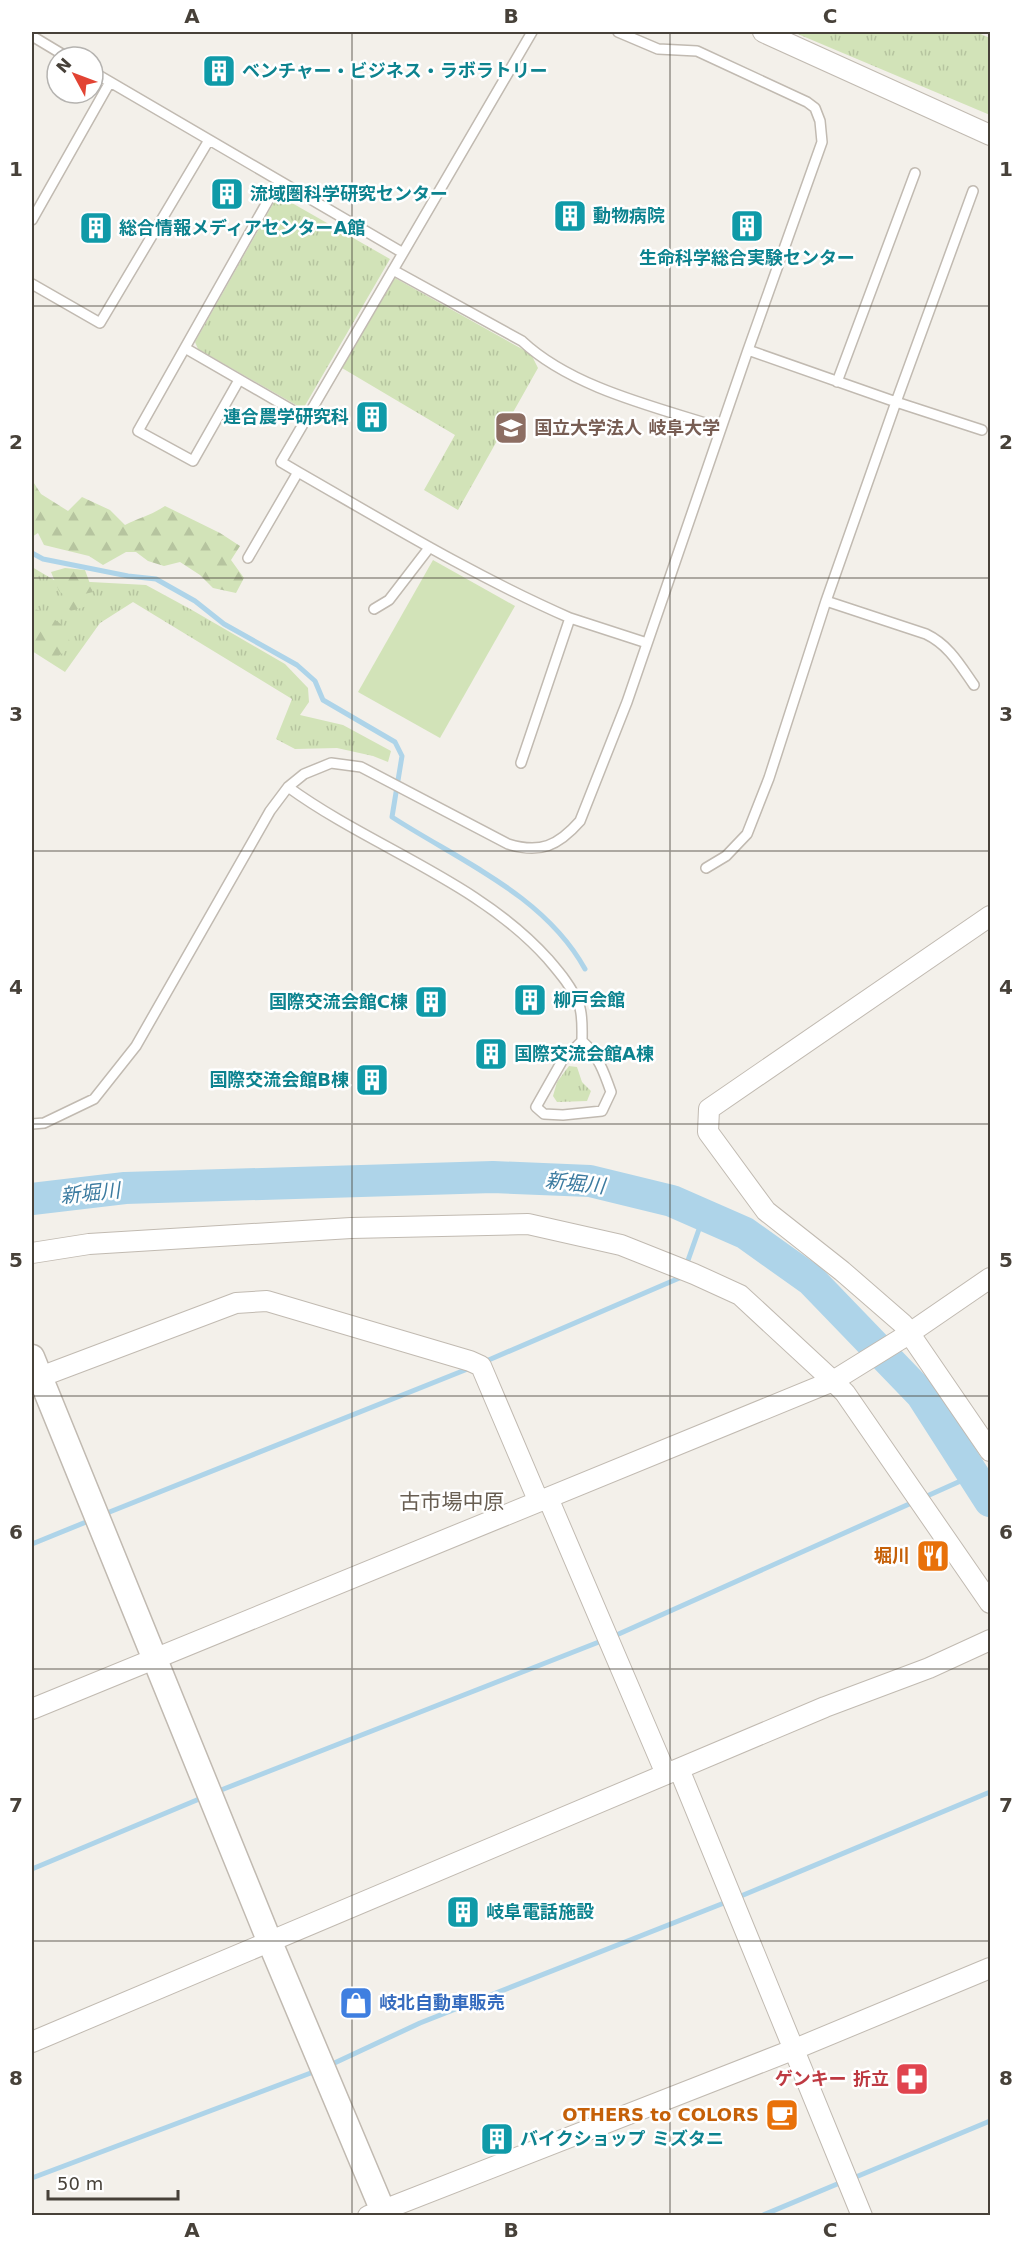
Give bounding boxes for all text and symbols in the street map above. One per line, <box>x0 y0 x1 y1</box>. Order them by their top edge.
text: A <box>184 4 200 28</box>
text: B <box>503 4 519 28</box>
text: C <box>823 4 837 28</box>
north arrow <box>45 45 105 105</box>
building icon: ベンチャー・ビジネス・ラボラトリー <box>201 53 237 89</box>
text: N <box>52 54 76 77</box>
place label: ベンチャー・ビジネス・ラボラトリー <box>242 60 548 81</box>
text: 1 <box>9 157 23 181</box>
text: 1 <box>999 157 1013 181</box>
building icon: 流域圏科学研究センター <box>209 176 245 212</box>
place label: 流域圏科学研究センター <box>250 183 448 204</box>
building icon: 動物病院 <box>552 198 588 234</box>
place label: 動物病院 <box>593 205 665 226</box>
building icon: 生命科学総合実験センター <box>729 208 765 244</box>
building icon: 総合情報メディアセンターA館 <box>78 210 114 246</box>
place label: 総合情報メディアセンターA館 <box>119 217 365 238</box>
place label: 生命科学総合実験センター <box>639 247 855 268</box>
building icon: 連合農学研究科 <box>354 399 390 435</box>
place label: 連合農学研究科 <box>223 406 349 427</box>
school or university icon: 国立大学法人 岐阜大学 <box>493 410 529 446</box>
place label: 国立大学法人 岐阜大学 <box>534 417 720 438</box>
text: 2 <box>9 430 23 454</box>
text: 2 <box>999 430 1013 454</box>
text: 3 <box>9 702 23 726</box>
text: 3 <box>999 702 1013 726</box>
text: 4 <box>9 975 23 999</box>
text: 4 <box>999 975 1013 999</box>
building icon: 柳戸会館 <box>512 982 548 1018</box>
building icon: 国際交流会館C棟 <box>413 984 449 1020</box>
place label: 柳戸会館 <box>553 989 625 1010</box>
place label: 国際交流会館C棟 <box>269 991 408 1012</box>
building icon: 国際交流会館A棟 <box>473 1036 509 1072</box>
place label: 国際交流会館A棟 <box>514 1043 654 1064</box>
building icon: 国際交流会館B棟 <box>354 1062 390 1098</box>
place label: 国際交流会館B棟 <box>209 1069 349 1090</box>
water label: 新堀川 <box>544 1168 608 1198</box>
water label: 新堀川 <box>59 1178 123 1208</box>
text: 5 <box>9 1248 23 1272</box>
text: 5 <box>999 1248 1013 1272</box>
district label: 古市場中原 <box>400 1490 505 1514</box>
text: 6 <box>9 1520 23 1544</box>
text: 6 <box>999 1520 1013 1544</box>
restaurant icon: 堀川 <box>915 1538 951 1574</box>
place label: 堀川 <box>874 1545 910 1566</box>
text: 7 <box>9 1793 23 1817</box>
text: 7 <box>999 1793 1013 1817</box>
building icon: 岐阜電話施設 <box>445 1894 481 1930</box>
place label: 岐阜電話施設 <box>486 1901 594 1922</box>
shop icon: 岐北自動車販売 <box>338 1985 374 2021</box>
place label: 岐北自動車販売 <box>379 1992 505 2013</box>
pharmacy icon: ゲンキー 折立 <box>894 2061 930 2097</box>
text: 8 <box>9 2066 23 2090</box>
text: 8 <box>999 2066 1013 2090</box>
place label: ゲンキー 折立 <box>775 2068 889 2089</box>
cafe icon: OTHERS to COLORS <box>764 2097 800 2133</box>
place label: OTHERS to COLORS <box>562 2104 759 2125</box>
building icon: バイクショップ ミズタニ <box>479 2121 515 2157</box>
place label: バイクショップ ミズタニ <box>520 2128 724 2149</box>
scale bar <box>48 2163 178 2201</box>
text: 50 m <box>57 2173 103 2194</box>
text: A <box>184 2218 200 2242</box>
text: B <box>503 2218 519 2242</box>
text: C <box>823 2218 837 2242</box>

